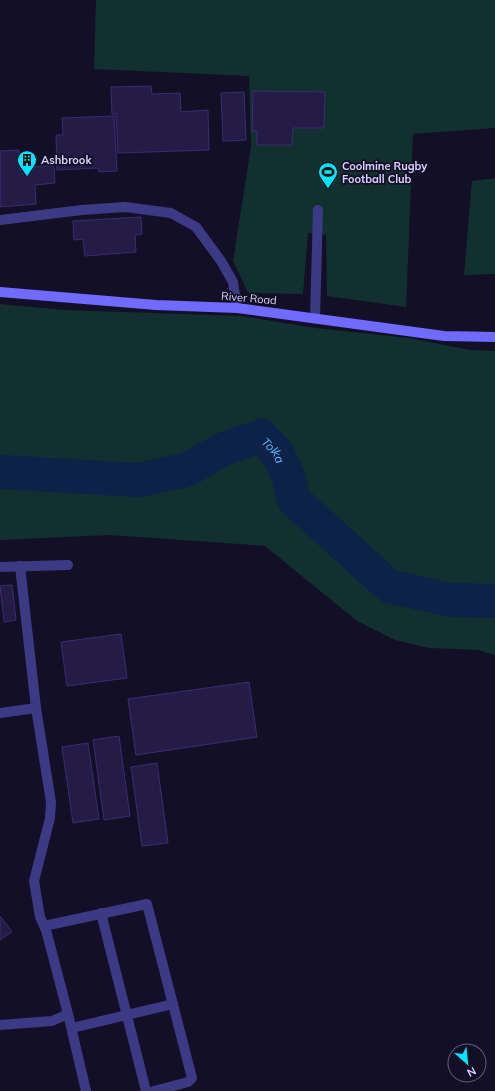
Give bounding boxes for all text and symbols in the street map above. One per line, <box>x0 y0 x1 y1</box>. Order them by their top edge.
building icon: Ashbrook <box>16 149 38 177</box>
place label: Ashbrook <box>41 153 92 167</box>
place label: Coolmine Rugby Football Club <box>342 159 427 186</box>
sports icon: Coolmine Rugby Football Club <box>317 161 339 189</box>
street label: River Road <box>221 289 277 307</box>
water label: Tolka <box>259 434 288 465</box>
north arrow <box>447 1043 487 1083</box>
text: N <box>465 1064 478 1080</box>

